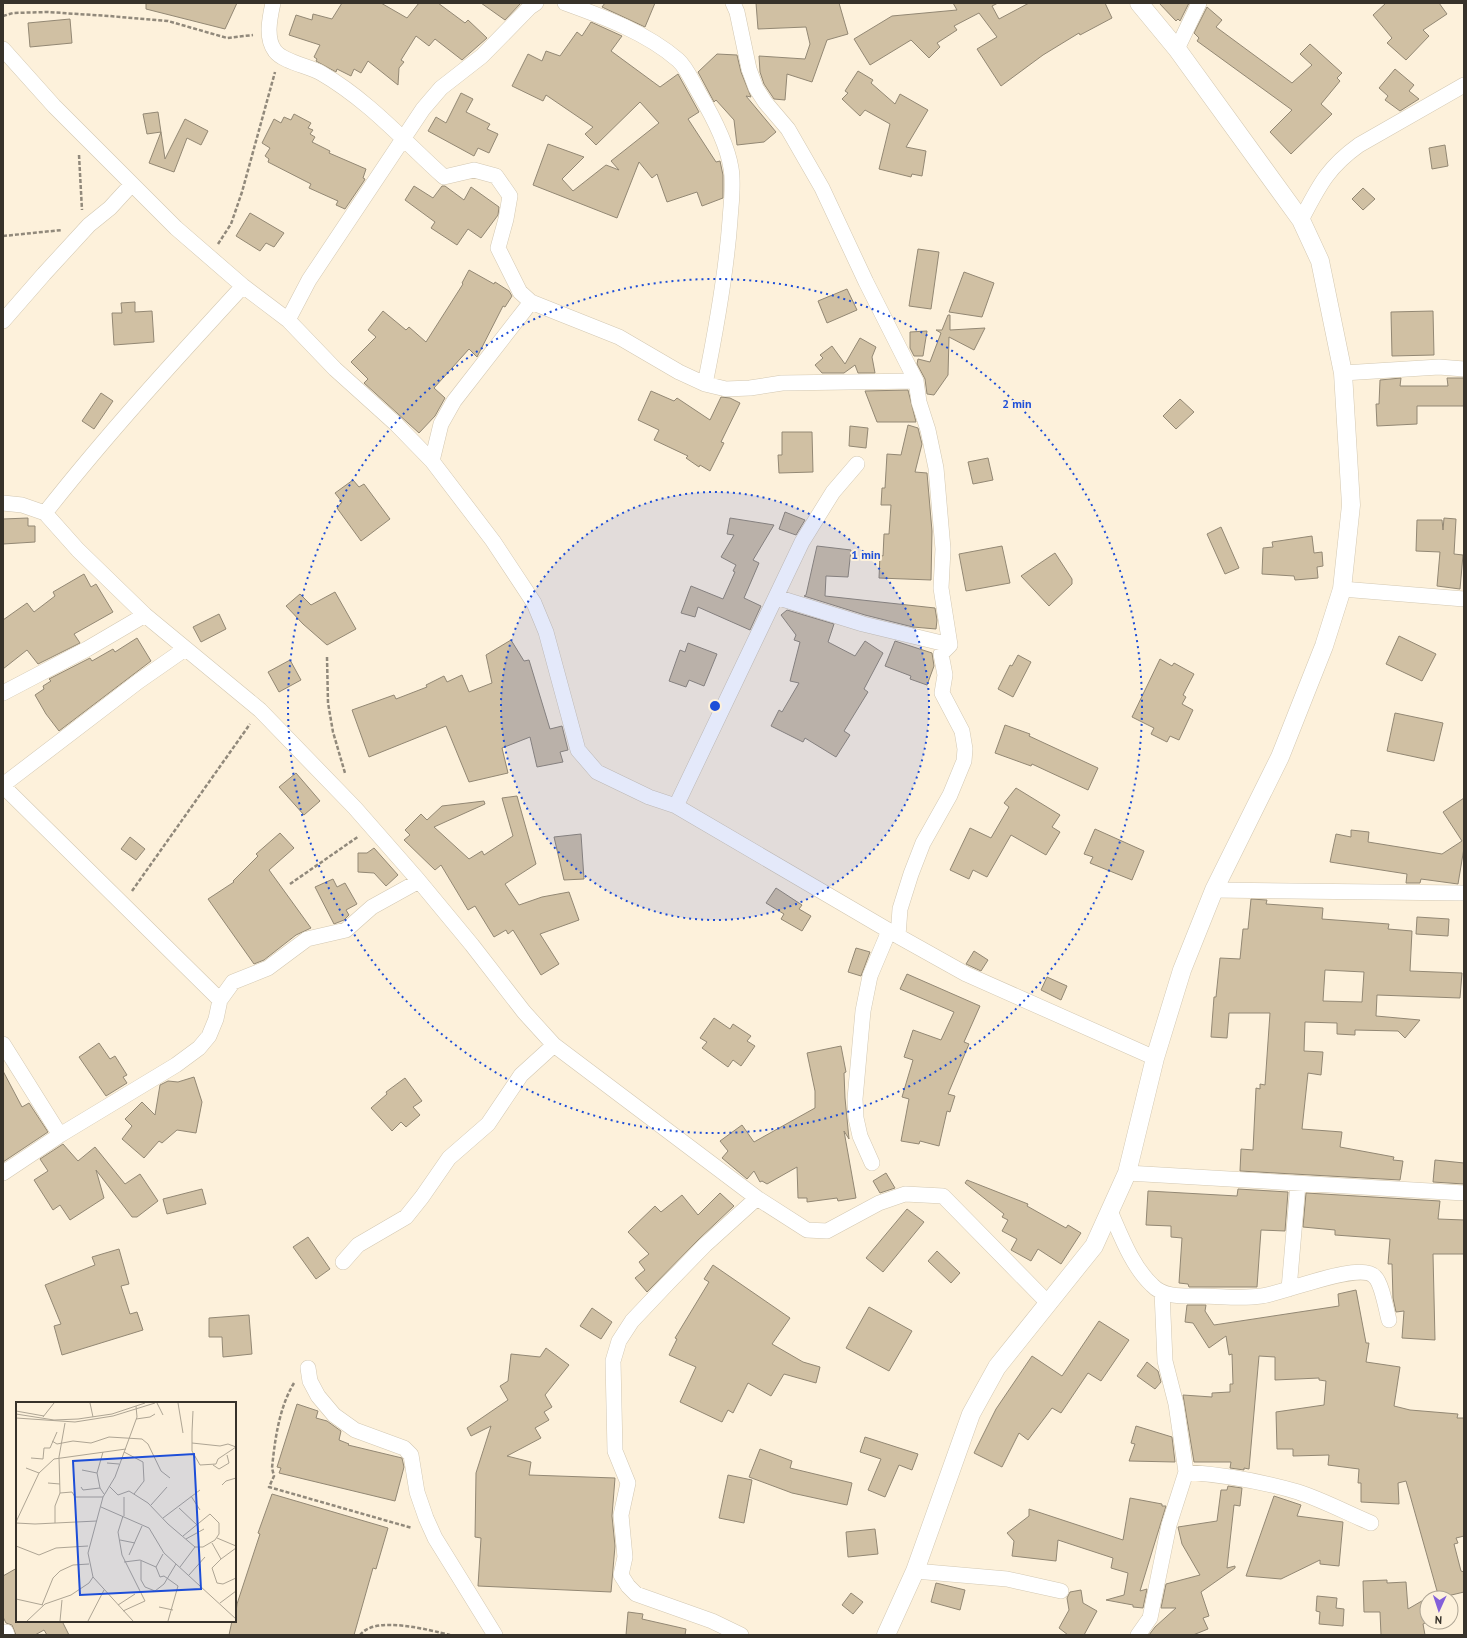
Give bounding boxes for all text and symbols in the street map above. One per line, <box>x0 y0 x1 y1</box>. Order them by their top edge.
text: 2 min <box>1002 396 1032 411</box>
text: 1 min <box>851 547 881 562</box>
centre of rings <box>708 699 722 713</box>
inset map <box>16 1402 236 1622</box>
north arrow <box>1419 1590 1459 1630</box>
text: N <box>1434 1613 1442 1627</box>

